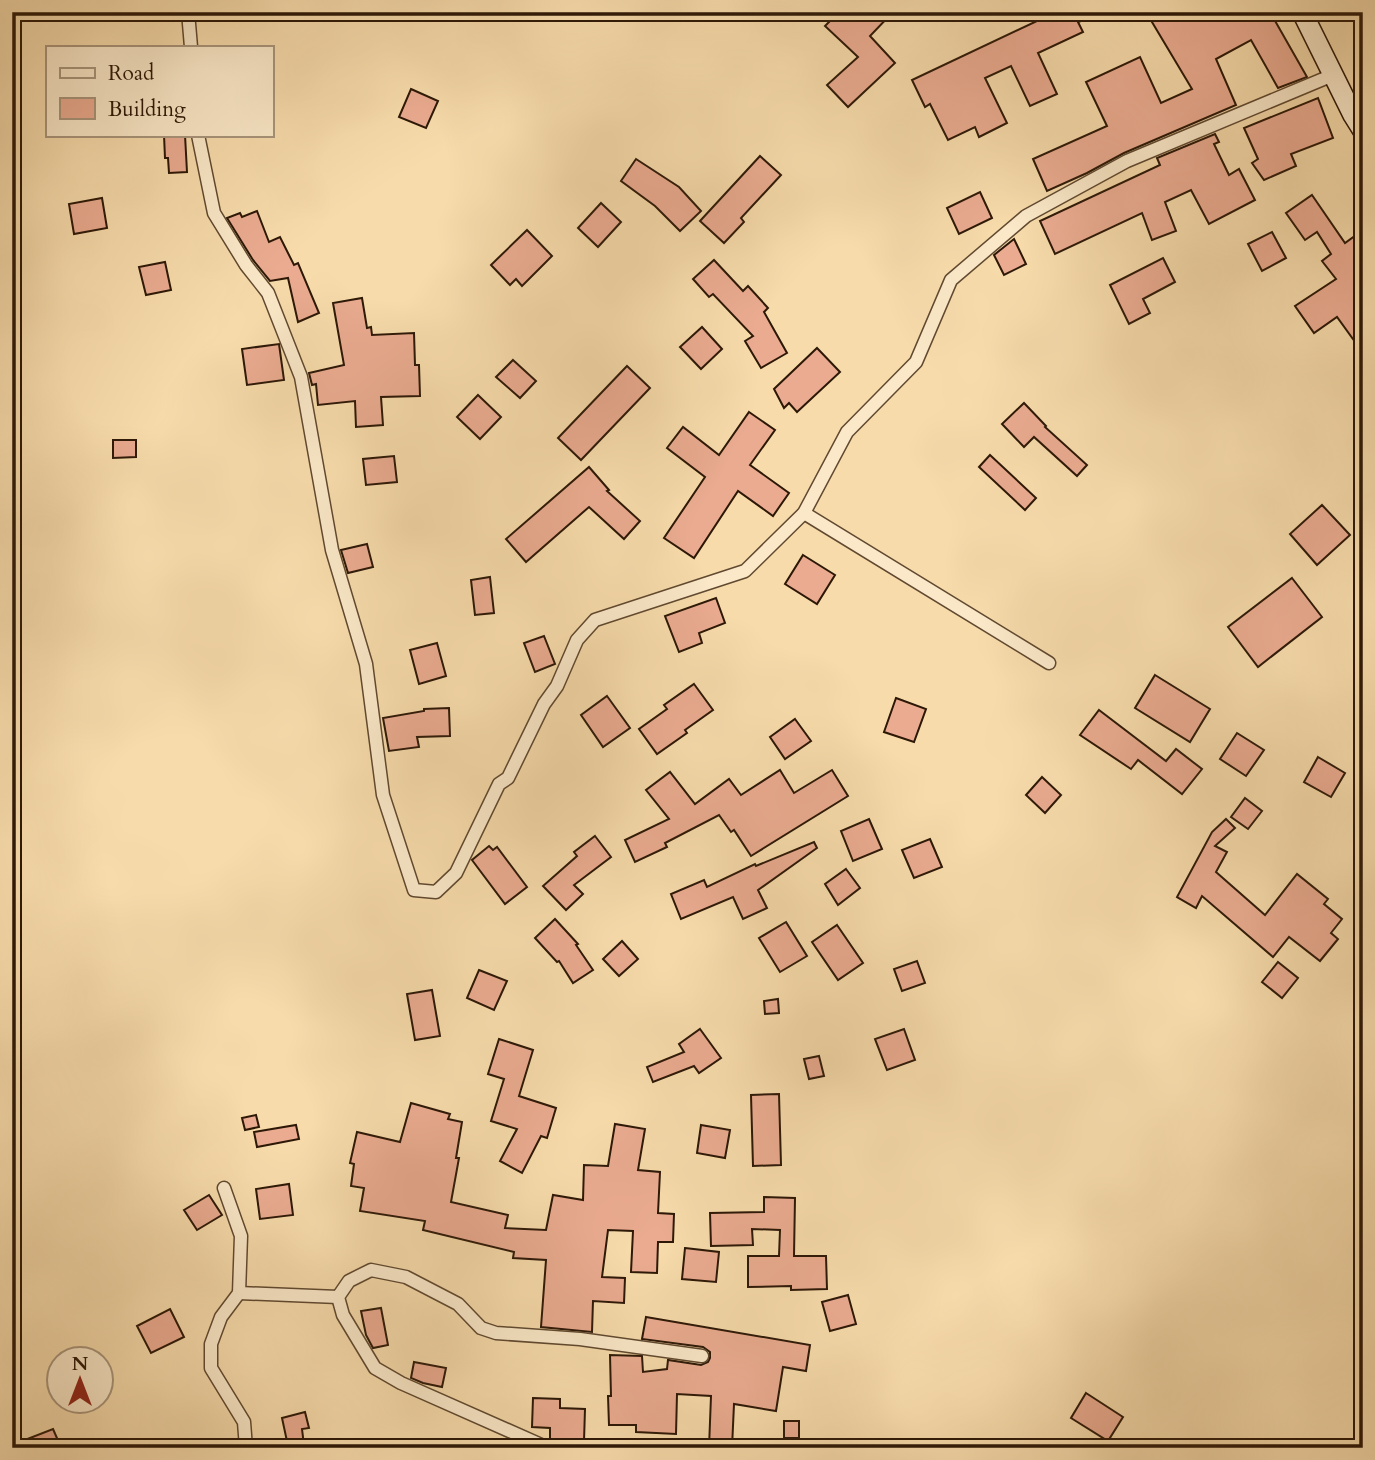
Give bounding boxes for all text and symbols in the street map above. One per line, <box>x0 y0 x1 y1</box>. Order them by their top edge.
legend <box>46 46 273 136</box>
text: Road <box>108 59 154 88</box>
text: Building <box>108 95 186 124</box>
north arrow <box>46 1344 116 1414</box>
text: N <box>72 1351 89 1377</box>

